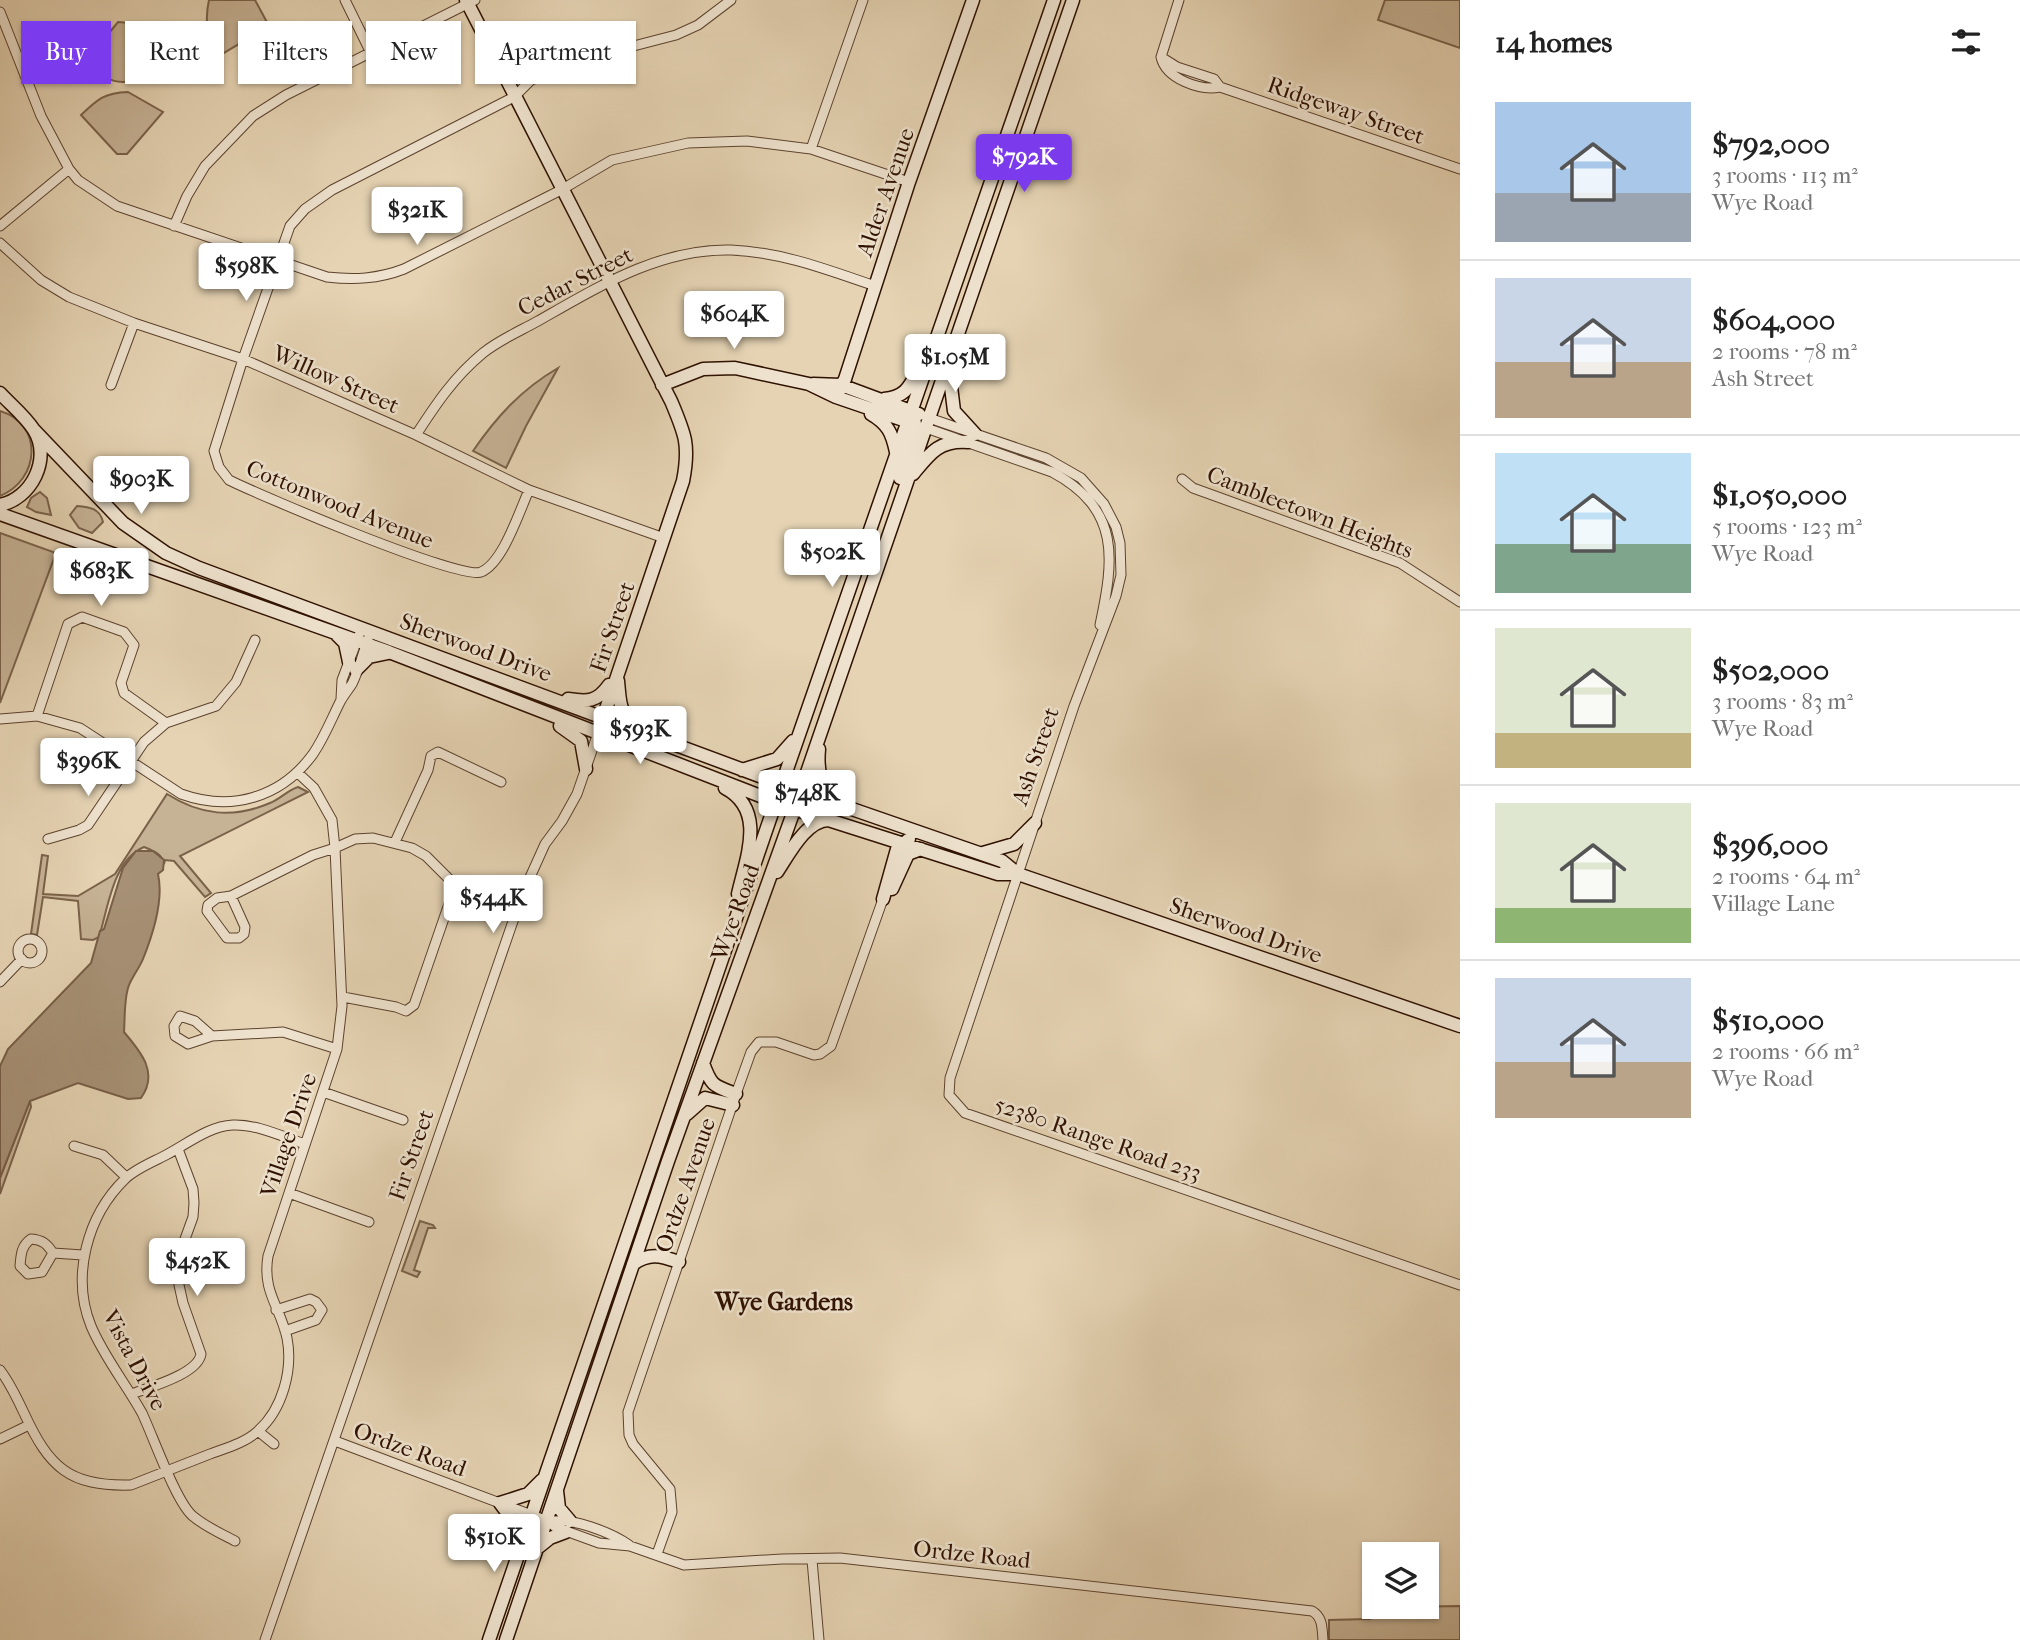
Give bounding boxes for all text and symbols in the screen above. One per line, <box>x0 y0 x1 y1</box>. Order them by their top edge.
chip: Buy <box>21 21 111 84</box>
chip: Rent <box>125 21 224 84</box>
chip: Filters <box>238 21 352 84</box>
chip: New <box>366 21 461 84</box>
chip: Apartment <box>475 21 636 84</box>
icon: filters <box>1947 23 1985 61</box>
text: 14 homes <box>1495 25 1612 60</box>
street label: Ridgeway Street <box>1264 71 1428 150</box>
street label: Alder Avenue <box>851 124 920 261</box>
text: $792,000 <box>1712 127 1830 162</box>
icon: home <box>1551 130 1635 214</box>
pin: $792K <box>975 134 1073 194</box>
text: $792K <box>992 143 1056 170</box>
text: 3 rooms · 113 m² <box>1712 162 1858 189</box>
pin: $321K <box>368 188 466 247</box>
text: Wye Road <box>1712 189 1813 216</box>
text: $321K <box>388 196 446 223</box>
street label: Cedar Street <box>513 241 637 322</box>
pin: $598K <box>197 244 295 303</box>
text: $598K <box>215 252 277 279</box>
pin: $604K <box>685 292 783 351</box>
text: $604K <box>700 300 768 327</box>
text: $604,000 <box>1712 303 1835 338</box>
icon: home <box>1551 306 1635 390</box>
pin: $1.05M <box>898 334 1012 394</box>
text: 2 rooms · 78 m² <box>1712 338 1857 365</box>
street label: Willow Street <box>267 339 403 419</box>
text: $1.05M <box>921 343 989 370</box>
text: Ash Street <box>1712 365 1814 392</box>
street label: Cottonwood Avenue <box>242 455 437 554</box>
pin: $903K <box>92 456 190 516</box>
street label: Cambleetown Heights <box>1203 461 1417 564</box>
text: $903K <box>109 465 173 492</box>
text: $1,050,000 <box>1712 478 1847 513</box>
icon: home <box>1551 481 1635 565</box>
text: 5 rooms · 123 m² <box>1712 513 1862 540</box>
pin: $502K <box>783 530 881 589</box>
text: $502K <box>800 538 864 565</box>
text: Wye Road <box>1712 540 1813 567</box>
pin: $683K <box>52 548 150 608</box>
text: $683K <box>70 557 132 584</box>
street label: Fir Street <box>584 578 641 676</box>
street label: Sherwood Drive <box>396 607 555 687</box>
text: $502,000 <box>1712 653 1829 688</box>
icon: home <box>1551 656 1635 740</box>
text: 3 rooms · 83 m² <box>1712 688 1853 715</box>
street label: Ash Street <box>1006 704 1065 810</box>
pin: $593K <box>591 706 689 766</box>
text: $593K <box>610 715 670 742</box>
text: Wye Road <box>1712 715 1813 742</box>
pin: $396K <box>39 738 137 798</box>
text: $396K <box>56 747 120 774</box>
pin: $748K <box>758 770 856 830</box>
text: $748K <box>775 779 840 806</box>
text: $396,000 <box>1712 828 1829 863</box>
icon: home <box>1551 831 1635 915</box>
street label: Wye Road <box>705 860 766 965</box>
text: 2 rooms · 64 m² <box>1712 863 1860 890</box>
pin: $544K <box>444 876 542 935</box>
text: $544K <box>460 884 526 911</box>
text: Village Lane <box>1712 890 1835 917</box>
street label: Sherwood Drive <box>1166 892 1326 969</box>
text: $510,000 <box>1712 1003 1824 1038</box>
icon: home <box>1551 1006 1635 1090</box>
text: 2 rooms · 66 m² <box>1712 1038 1859 1065</box>
text: Wye Road <box>1712 1065 1813 1092</box>
street label: Village Drive <box>254 1069 322 1202</box>
street label: 52380 Range Road 233 <box>991 1090 1205 1187</box>
street label: Fir Street <box>383 1106 440 1204</box>
street label: Ordze Avenue <box>650 1114 721 1256</box>
pin: $452K <box>148 1238 246 1298</box>
text: $452K <box>165 1247 229 1274</box>
district label: Wye Gardens <box>714 1288 853 1316</box>
street label: Vista Drive <box>96 1304 172 1415</box>
street label: Ordze Road <box>350 1417 470 1482</box>
pin: $510K <box>445 1514 543 1574</box>
text: $510K <box>464 1523 524 1550</box>
street label: Ordze Road <box>912 1535 1032 1574</box>
map controls <box>1362 1542 1439 1619</box>
button: layers <box>1362 1542 1439 1619</box>

